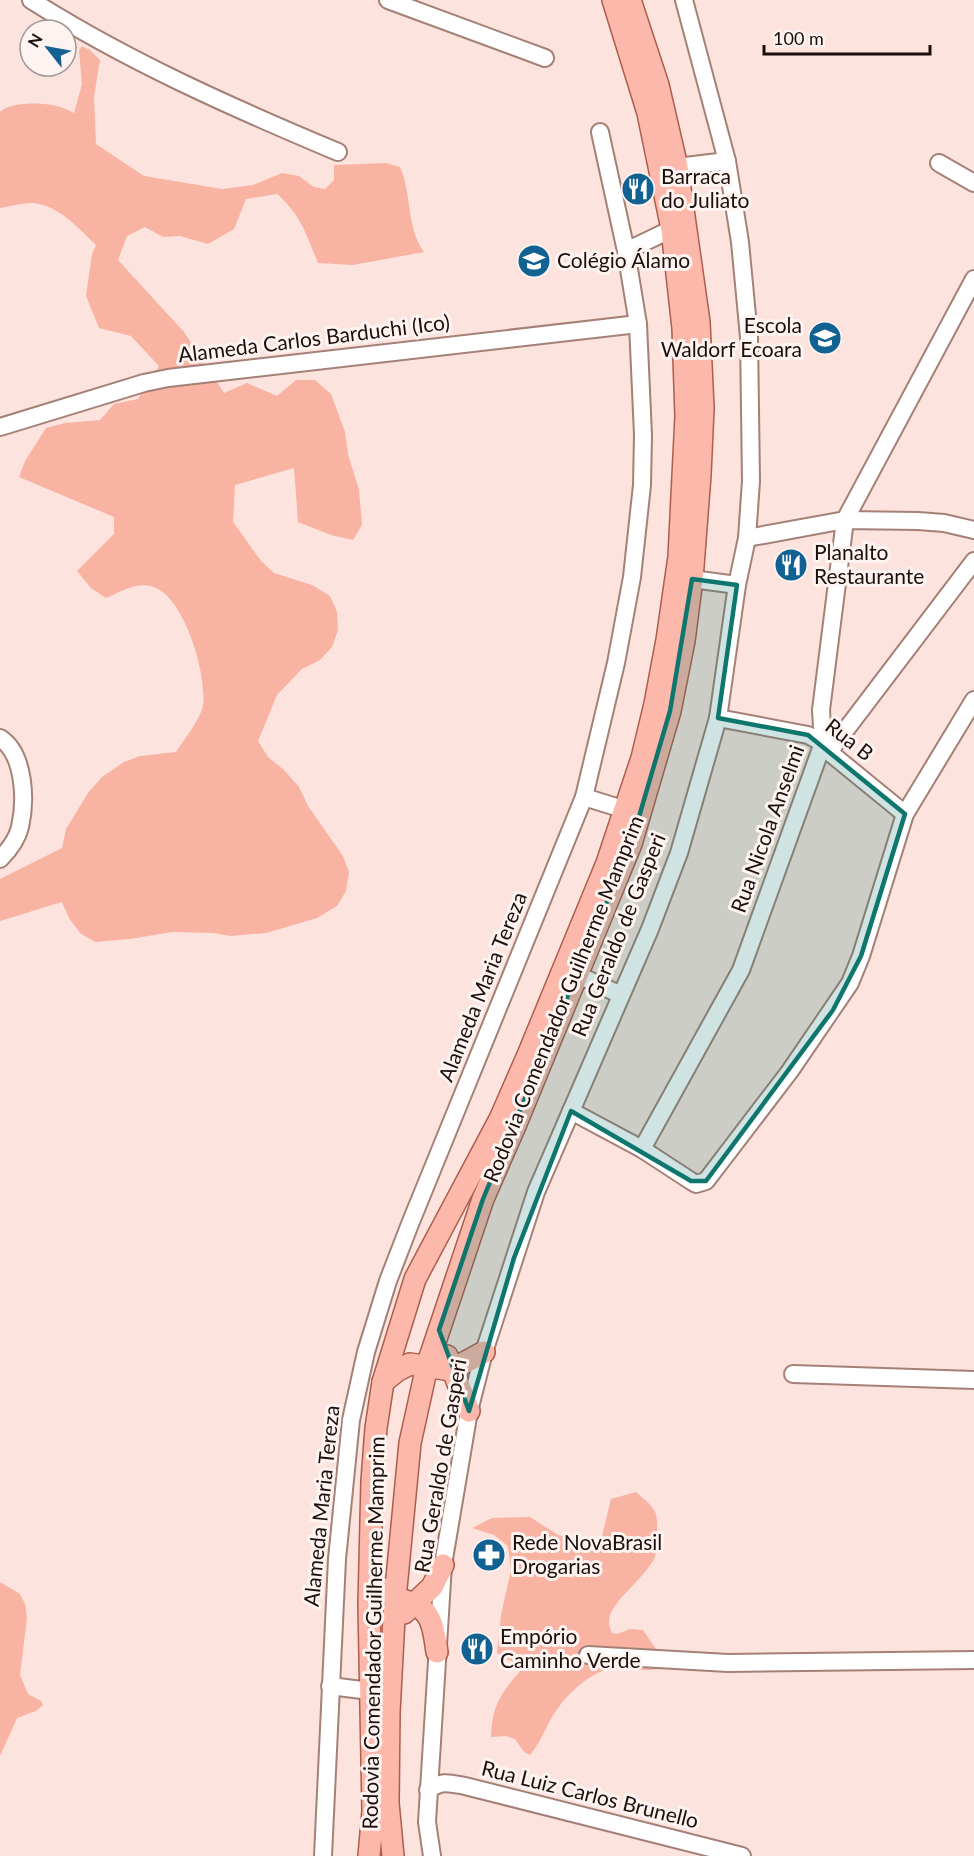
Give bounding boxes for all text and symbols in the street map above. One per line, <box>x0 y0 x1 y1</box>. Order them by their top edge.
north arrow <box>18 18 78 78</box>
scale bar <box>764 18 930 56</box>
text: 100 m <box>773 27 824 49</box>
text: N <box>23 30 46 50</box>
place label: Barraca do Juliato <box>661 163 749 212</box>
restaurant icon: Barraca do Juliato <box>620 171 656 207</box>
school or university icon: Colégio Álamo <box>516 243 552 279</box>
place label: Colégio Álamo <box>557 247 690 272</box>
street label: Alameda Carlos Barduchi (Ico) <box>177 308 451 367</box>
place label: Escola Waldorf Ecoara <box>661 312 802 361</box>
school or university icon: Escola Waldorf Ecoara <box>807 320 843 356</box>
place label: Planalto Restaurante <box>814 539 924 588</box>
restaurant icon: Planalto Restaurante <box>773 547 809 583</box>
street label: Rua B <box>821 712 879 765</box>
street label: Rua Nicola Anselmi <box>725 741 808 916</box>
street label: Rodovia Comendador Guilherme Mamprim <box>477 811 648 1185</box>
street label: Rua Geraldo de Gasperi <box>565 829 670 1040</box>
street label: Alameda Maria Tereza <box>432 888 531 1085</box>
street label: Rua Geraldo de Gasperi <box>408 1357 471 1575</box>
street label: Alameda Maria Tereza <box>298 1404 344 1608</box>
street label: Rodovia Comendador Guilherme Mamprim <box>357 1436 388 1830</box>
place label: Rede NovaBrasil Drogarias <box>512 1529 662 1578</box>
pharmacy icon: Rede NovaBrasil Drogarias <box>471 1537 507 1573</box>
place label: Empório Caminho Verde <box>500 1623 641 1672</box>
restaurant icon: Empório Caminho Verde <box>459 1631 495 1667</box>
street label: Rua Luiz Carlos Brunello <box>479 1754 702 1833</box>

